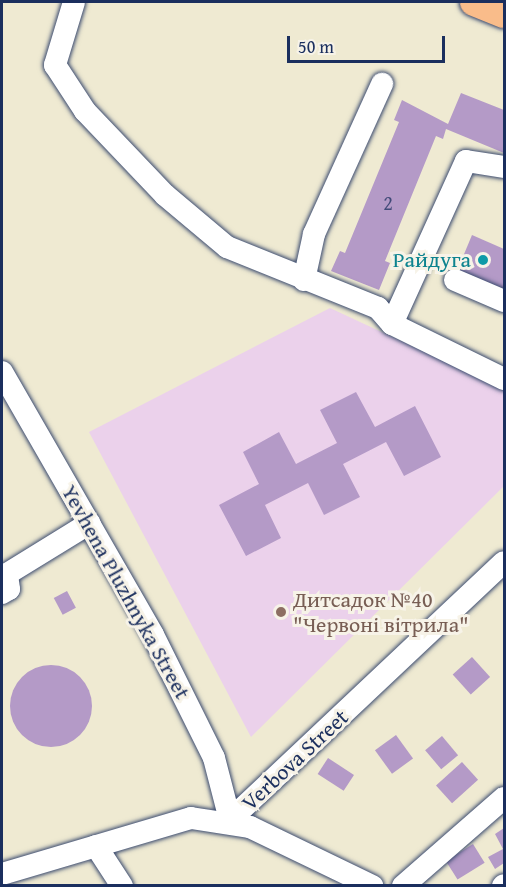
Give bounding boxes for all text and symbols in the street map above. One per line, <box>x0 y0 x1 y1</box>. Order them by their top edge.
scale bar <box>290 24 448 62</box>
text: 50 m <box>298 33 334 60</box>
house number: 2 <box>383 190 393 214</box>
place label: Райдуга <box>393 247 471 273</box>
marker: Райдуга <box>476 253 490 267</box>
street label: Yevhena Pluzhnyka Street <box>56 480 196 704</box>
place label: Дитсадок №40 "Червоні вітрила" <box>293 586 469 638</box>
marker: Дитсадок №40 "Червоні вітрила" <box>274 605 288 619</box>
street label: Verbova Street <box>236 704 354 816</box>

